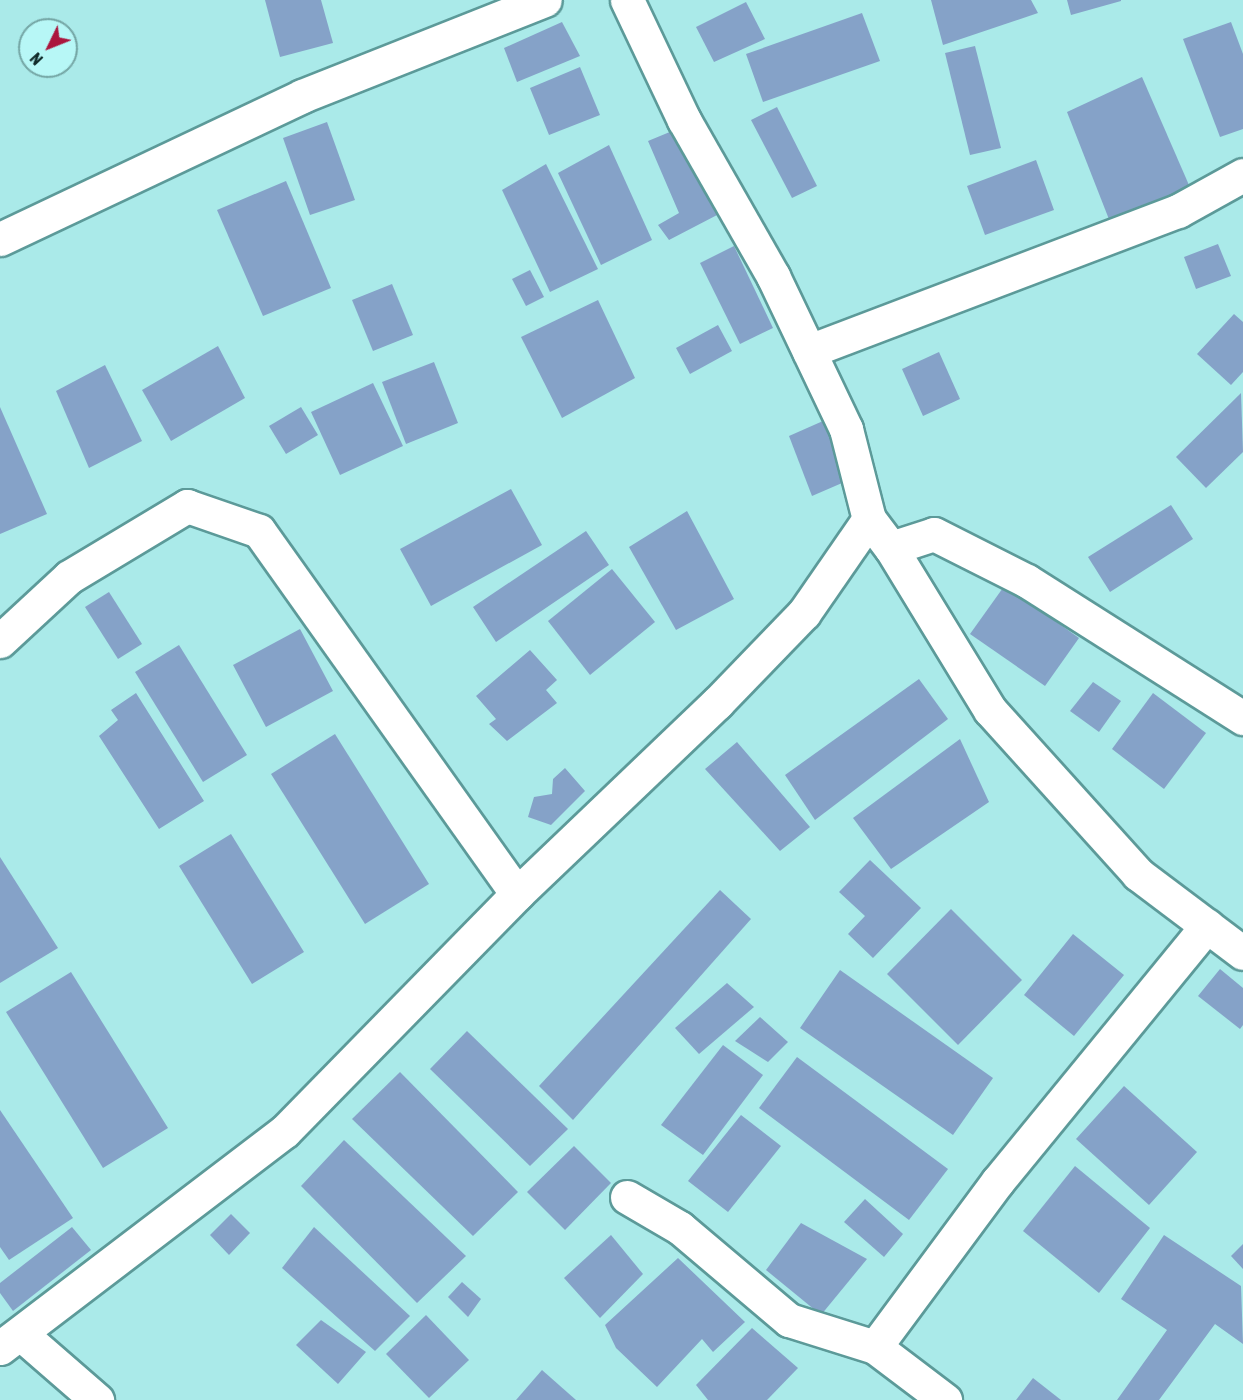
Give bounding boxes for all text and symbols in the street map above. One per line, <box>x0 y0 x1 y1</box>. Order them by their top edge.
north arrow <box>18 18 78 78</box>
text: N <box>26 49 46 69</box>

